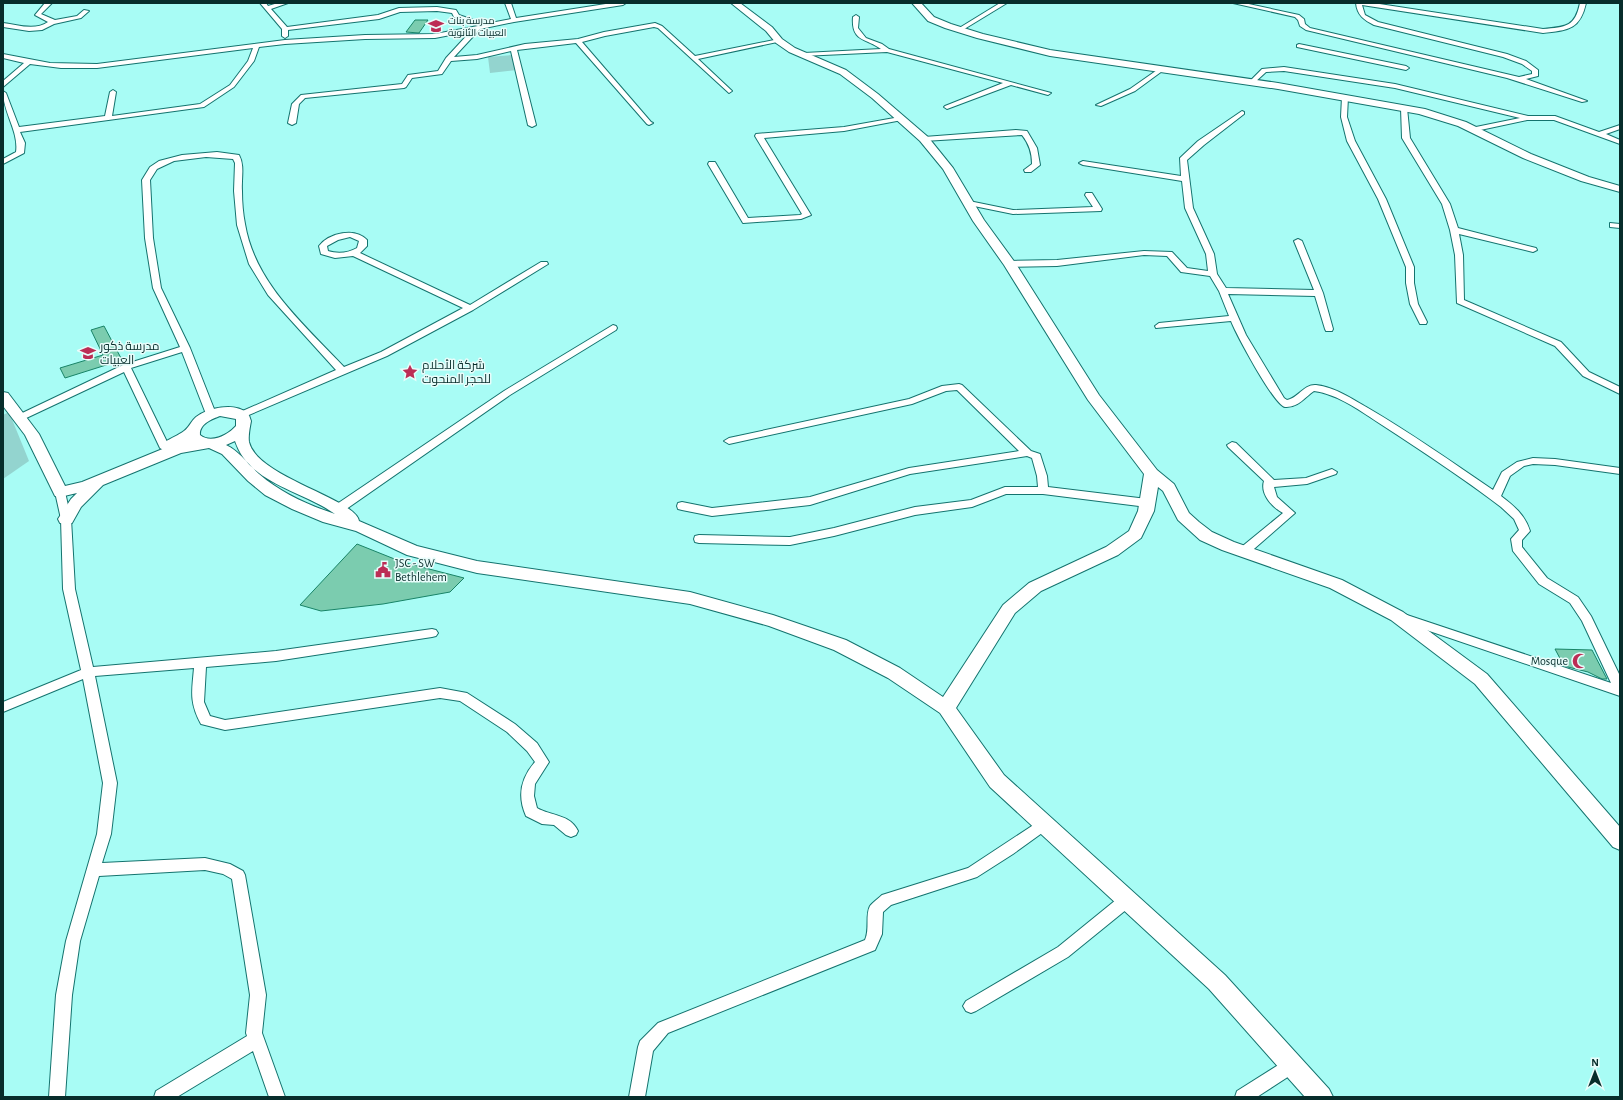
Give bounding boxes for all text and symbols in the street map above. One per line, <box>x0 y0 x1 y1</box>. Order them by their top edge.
place label: مدرسة بنات العبيات الثانوية <box>448 16 506 38</box>
school or university icon: مدرسة بنات العبيات الثانوية <box>427 17 445 35</box>
place label: مدرسة ذكور العبيات <box>99 340 160 367</box>
school or university icon: مدرسة ذكور العبيات <box>79 344 97 362</box>
place label: شركة الأحلام للحجر المنحوت <box>422 359 491 386</box>
place icon: شركة الأحلام للحجر المنحوت <box>401 363 419 381</box>
place label: JSC - SW Bethlehem <box>395 557 447 583</box>
public building icon: JSC - SW Bethlehem <box>374 561 392 579</box>
mosque icon: Mosque <box>1571 652 1589 670</box>
place label: Mosque <box>1531 655 1568 667</box>
north arrow <box>1575 1052 1615 1092</box>
text: N <box>1591 1057 1599 1068</box>

